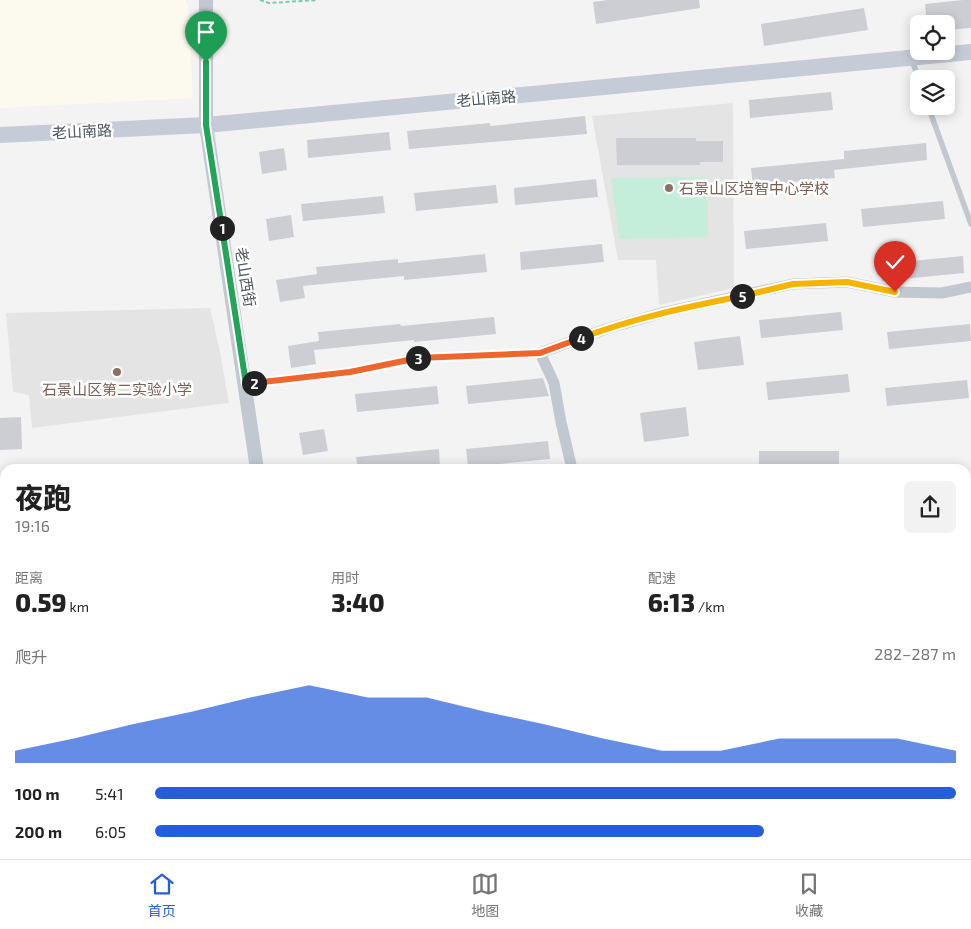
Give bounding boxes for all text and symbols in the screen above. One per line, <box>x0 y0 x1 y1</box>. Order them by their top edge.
pin <box>185 11 227 62</box>
map controls <box>910 15 955 115</box>
button: locate <box>910 15 955 60</box>
icon: arrive <box>192 18 220 46</box>
button: layers <box>910 70 955 115</box>
street label: 老山南路 <box>455 86 517 110</box>
street label: 老山南路 <box>52 120 112 142</box>
place label: 石景山区培智中心学校 <box>679 179 829 197</box>
marker: 石景山区培智中心学校 <box>663 182 675 194</box>
pin: 1 <box>210 216 234 240</box>
text: 1 <box>219 220 226 237</box>
pin <box>874 241 916 292</box>
street label: 老山西街 <box>232 246 260 308</box>
icon: check <box>881 248 909 276</box>
pin: 5 <box>730 284 754 308</box>
text: 5 <box>739 288 746 305</box>
pin: 4 <box>568 326 594 350</box>
text: 4 <box>577 330 586 347</box>
pin: 3 <box>406 346 430 370</box>
text: 3 <box>415 350 422 367</box>
marker: 石景山区第二实验小学 <box>111 366 123 378</box>
pin: 2 <box>242 370 266 396</box>
text: 2 <box>250 375 259 392</box>
place label: 石景山区第二实验小学 <box>42 380 192 398</box>
text: 夜跑 <box>15 480 71 514</box>
button: share <box>904 481 956 533</box>
text: 19:16 <box>15 516 50 535</box>
text: 距离 <box>15 569 43 586</box>
text: 用时 <box>331 569 359 586</box>
text: 配速 <box>648 569 676 586</box>
text: 0.59 <box>15 587 66 617</box>
text: 3:40 <box>331 587 385 617</box>
text: 6:13 <box>648 587 695 617</box>
text: km <box>66 598 89 615</box>
text: /km <box>695 598 725 615</box>
text: 282–287 m <box>874 644 956 663</box>
text: 爬升 <box>15 647 47 666</box>
text: 100 m <box>15 784 60 803</box>
text: 5:41 <box>95 784 124 803</box>
text: 200 m <box>15 822 62 841</box>
text: 6:05 <box>95 822 126 841</box>
tab: 首页 <box>148 870 176 920</box>
tab: 地图 <box>471 870 499 920</box>
tab: 收藏 <box>795 870 823 920</box>

